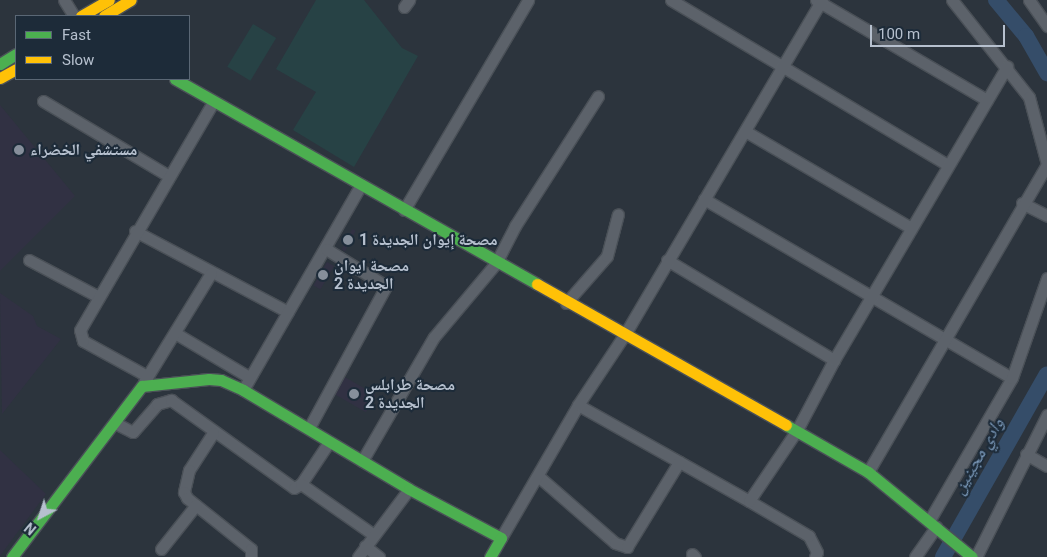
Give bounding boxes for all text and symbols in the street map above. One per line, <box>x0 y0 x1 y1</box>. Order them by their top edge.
legend <box>15 15 190 80</box>
scale bar <box>872 15 1007 47</box>
text: 100 m <box>878 25 920 43</box>
text: Fast <box>62 26 91 44</box>
text: Slow <box>62 51 94 69</box>
place label: مستشفي الخضراء <box>30 140 137 160</box>
marker: مستشفي الخضراء <box>12 143 26 157</box>
place label: مصحة إيوان الجديدة 1 <box>359 230 498 250</box>
marker: مصحة إيوان الجديدة 1 <box>341 233 355 247</box>
place label: مصحة ايوان الجديدة 2 <box>334 256 409 294</box>
marker: مصحة ايوان الجديدة 2 <box>316 268 330 282</box>
place label: مصحة طرابلس الجديدة 2 <box>365 375 455 413</box>
marker: مصحة طرابلس الجديدة 2 <box>347 387 361 401</box>
water label: وادي مجينين <box>947 414 1009 498</box>
north arrow <box>15 492 65 542</box>
text: N <box>21 519 39 538</box>

